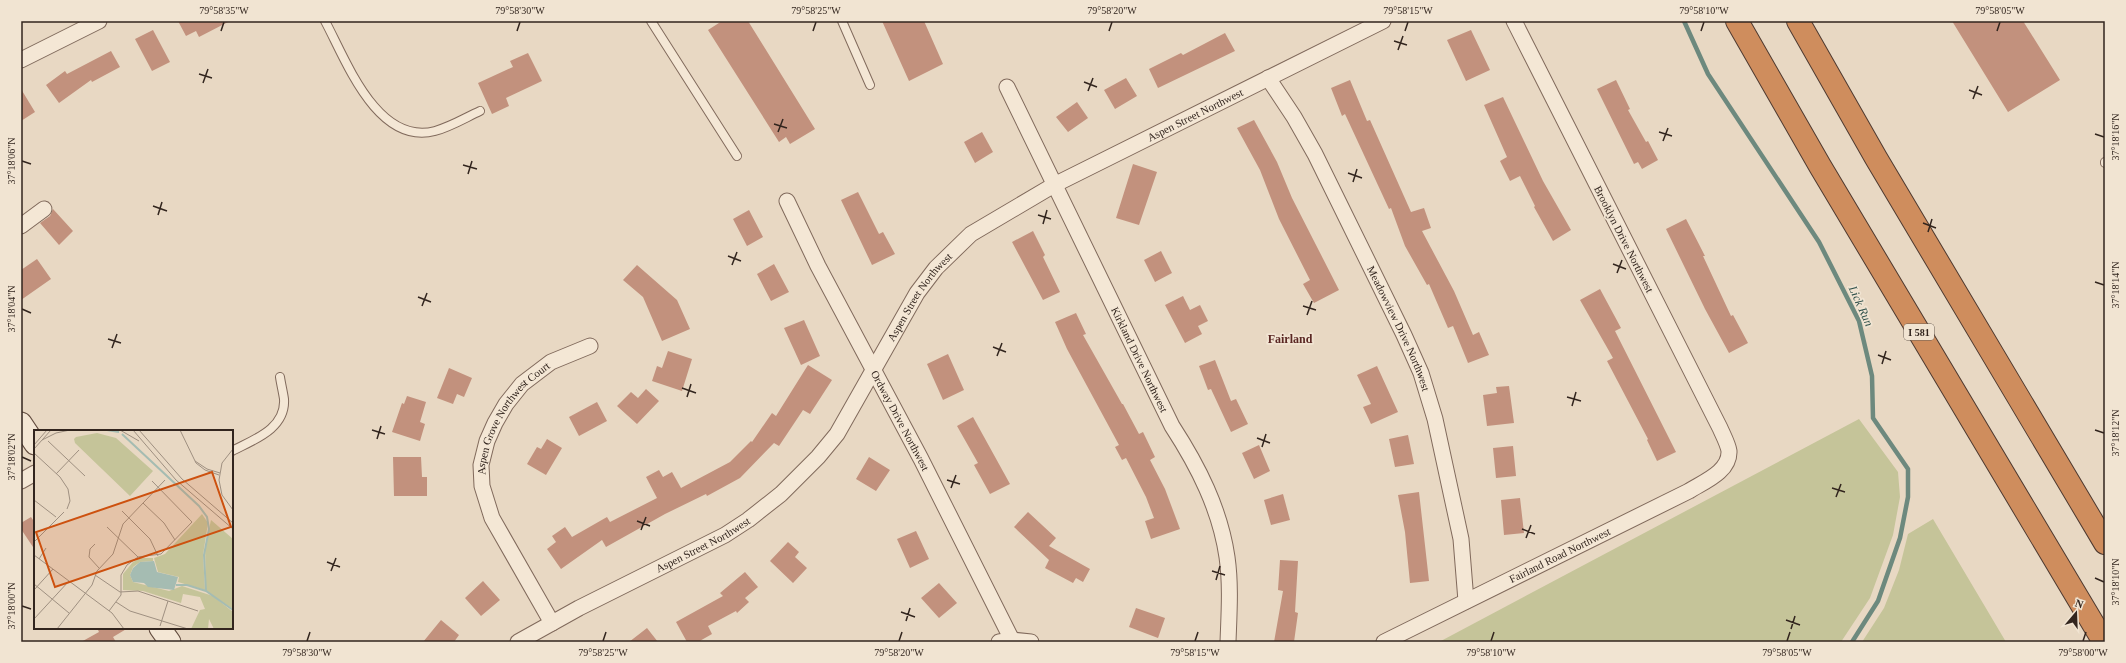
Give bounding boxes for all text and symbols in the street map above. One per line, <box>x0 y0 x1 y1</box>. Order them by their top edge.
text: 79°58'35"W <box>199 5 249 16</box>
text: 79°58'30"W <box>495 5 545 16</box>
text: 79°58'25"W <box>791 5 841 16</box>
text: 79°58'20"W <box>1087 5 1137 16</box>
text: 79°58'15"W <box>1383 5 1433 16</box>
text: 79°58'10"W <box>1679 5 1729 16</box>
text: 79°58'05"W <box>1975 5 2025 16</box>
street label: Aspen Street Northwest <box>1145 86 1245 144</box>
text: 37°18'16"N <box>2110 113 2121 161</box>
text: 37°18'06"N <box>6 137 17 185</box>
street label: Brooklyn Drive Northwest <box>1592 184 1656 294</box>
street label: Aspen Street Northwest <box>885 250 954 343</box>
text: 37°18'14"N <box>2110 261 2121 309</box>
street label: Meadowview Drive Northwest <box>1365 264 1432 392</box>
water label: Lick Run <box>1845 283 1876 328</box>
text: 37°18'04"N <box>6 285 17 333</box>
street label: Kirkland Drive Northwest <box>1109 305 1170 414</box>
road number: I 581 <box>1904 324 1934 340</box>
district label: Fairland <box>1268 332 1313 346</box>
street label: Aspen Grove Northwest Court <box>475 359 552 475</box>
street label: Ordway Drive Northwest <box>869 368 932 473</box>
text: 37°18'12"N <box>2110 409 2121 457</box>
inset map <box>34 430 233 629</box>
text: 37°18'02"N <box>6 433 17 481</box>
street label: Aspen Street Northwest <box>654 514 752 575</box>
street label: Fairland Road Northwest <box>1507 525 1612 585</box>
text: 37°18'10"N <box>2110 558 2121 606</box>
text: 37°18'00"N <box>6 582 17 630</box>
north arrow <box>2056 593 2096 633</box>
text: N <box>2074 597 2085 611</box>
text: 79°58'30"W <box>282 647 332 658</box>
text: 79°58'25"W <box>578 647 628 658</box>
text: 79°58'20"W <box>874 647 924 658</box>
text: 79°58'15"W <box>1170 647 1220 658</box>
text: 79°58'10"W <box>1466 647 1516 658</box>
text: 79°58'05"W <box>1762 647 1812 658</box>
text: 79°58'00"W <box>2058 647 2108 658</box>

